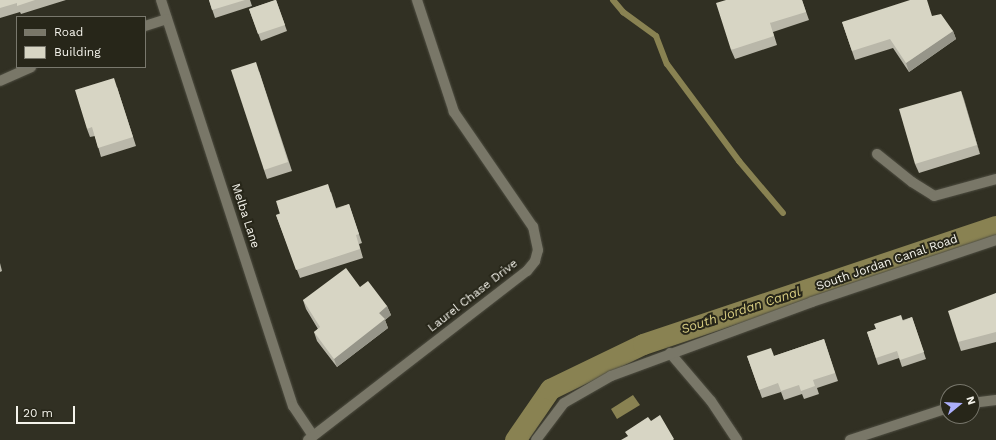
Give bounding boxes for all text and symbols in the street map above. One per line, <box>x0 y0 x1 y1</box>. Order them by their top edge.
legend <box>16 16 146 68</box>
text: Road <box>54 25 83 39</box>
text: Building <box>54 45 101 59</box>
street label: Melba Lane <box>228 182 262 250</box>
street label: South Jordan Canal Road <box>814 232 960 294</box>
street label: Laurel Chase Drive <box>425 256 521 336</box>
water label: South Jordan Canal <box>679 284 803 338</box>
north arrow <box>940 384 980 424</box>
text: N <box>963 395 978 406</box>
scale bar <box>18 398 77 424</box>
text: 20 m <box>23 406 53 420</box>

